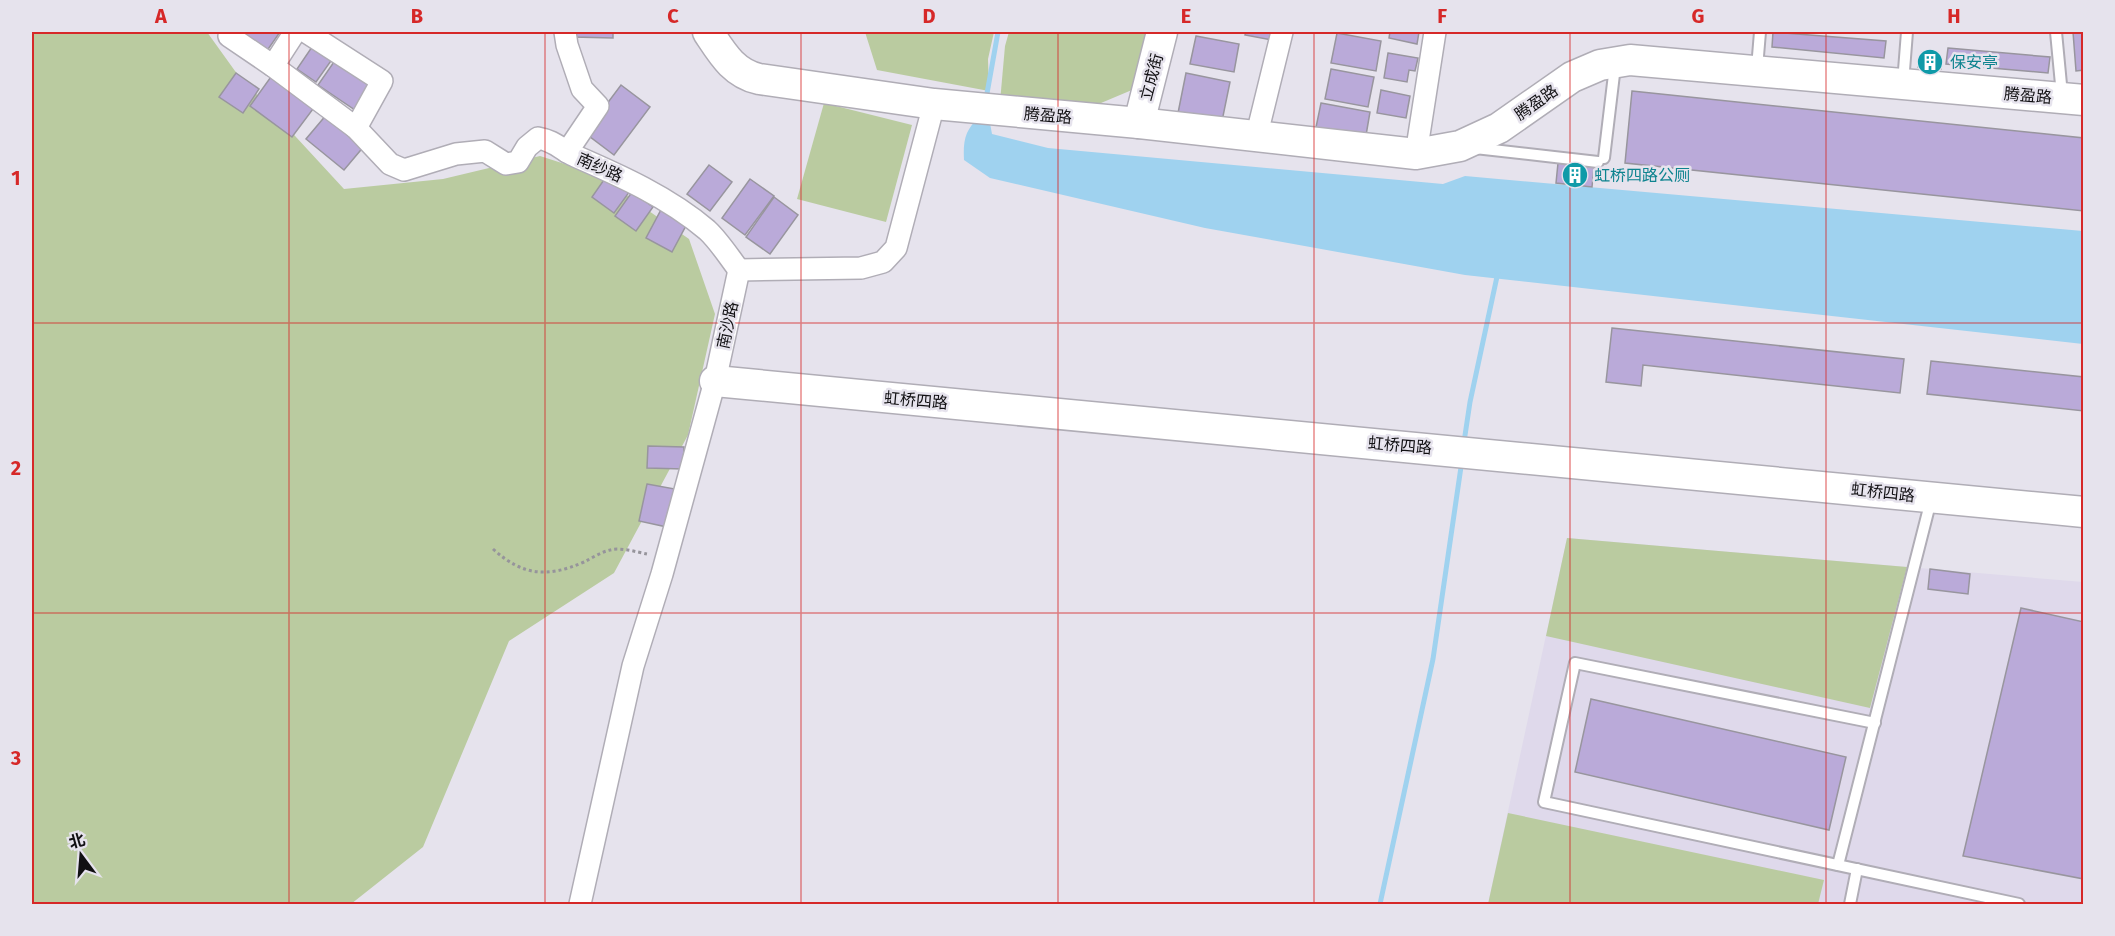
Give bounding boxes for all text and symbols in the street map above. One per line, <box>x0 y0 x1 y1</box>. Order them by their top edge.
text: A <box>154 4 168 28</box>
text: B <box>411 4 423 28</box>
text: C <box>667 4 679 28</box>
text: D <box>922 4 936 28</box>
text: E <box>1181 4 1191 28</box>
text: F <box>1437 4 1447 28</box>
text: G <box>1692 4 1704 28</box>
text: H <box>1947 4 1961 28</box>
building icon: 保安亭 <box>1915 47 1945 77</box>
street label: 立成街 <box>1136 51 1167 103</box>
place label: 保安亭 <box>1950 53 1998 72</box>
street label: 腾盈路 <box>1511 81 1561 124</box>
street label: 腾盈路 <box>2003 84 2053 107</box>
street label: 腾盈路 <box>1023 104 1073 127</box>
street label: 南纱路 <box>574 149 626 186</box>
building icon: 虹桥四路公厕 <box>1560 160 1590 190</box>
text: 1 <box>11 166 21 190</box>
place label: 虹桥四路公厕 <box>1594 166 1690 185</box>
street label: 南沙路 <box>713 300 742 351</box>
street label: 虹桥四路 <box>883 388 949 413</box>
street label: 虹桥四路 <box>1367 433 1433 458</box>
text: 2 <box>11 456 21 480</box>
street label: 虹桥四路 <box>1850 480 1916 505</box>
text: 3 <box>10 746 21 770</box>
north arrow <box>51 825 111 885</box>
text: 北 <box>67 830 87 852</box>

